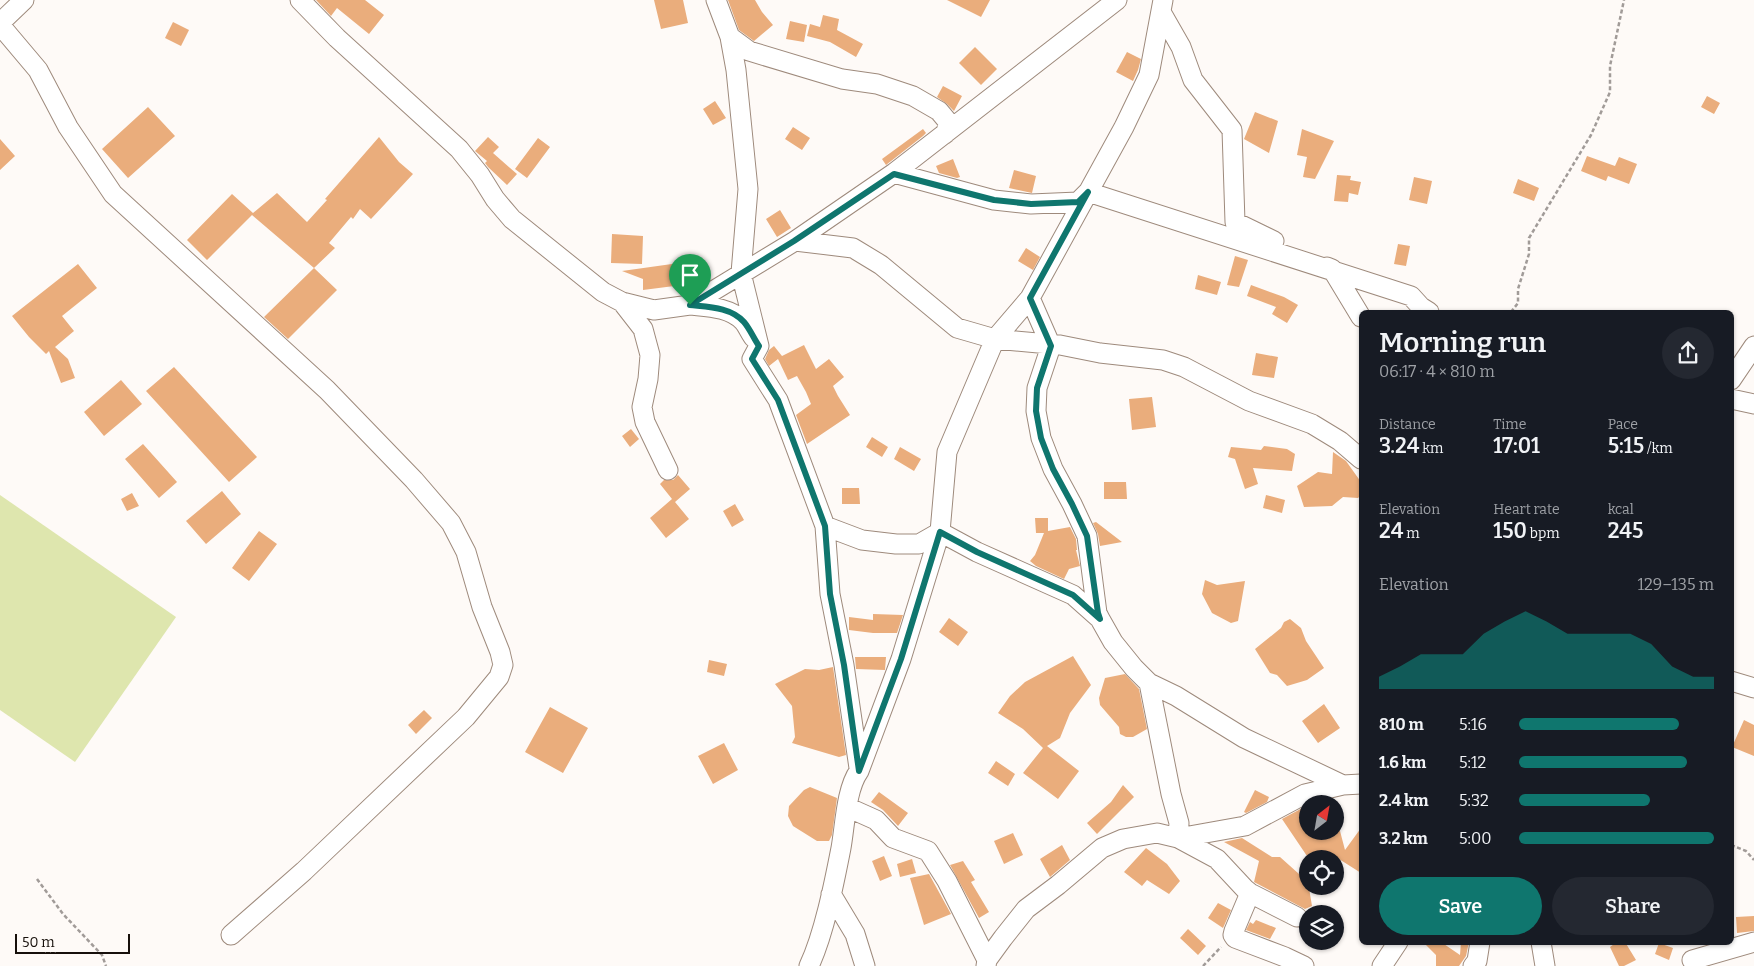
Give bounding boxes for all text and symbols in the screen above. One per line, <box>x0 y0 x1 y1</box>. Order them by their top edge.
pin <box>669 254 711 305</box>
icon: arrive <box>676 261 704 289</box>
text: Morning run <box>1379 326 1546 359</box>
button: share <box>1662 327 1714 379</box>
text: 06:17 · 4 × 810 m <box>1379 362 1495 381</box>
text: Distance <box>1379 416 1436 433</box>
text: Time <box>1493 416 1526 433</box>
text: Pace <box>1608 416 1638 433</box>
text: 3.24 <box>1379 433 1419 459</box>
text: 17:01 <box>1493 433 1540 459</box>
text: 5:15 <box>1608 433 1644 459</box>
text: km <box>1419 440 1443 457</box>
text: /km <box>1644 440 1673 457</box>
text: Elevation <box>1379 501 1440 518</box>
text: Heart rate <box>1493 501 1560 518</box>
text: kcal <box>1608 501 1634 518</box>
text: 24 <box>1379 518 1403 544</box>
text: 150 <box>1493 518 1527 544</box>
text: 245 <box>1608 518 1643 544</box>
text: m <box>1403 525 1419 542</box>
text: bpm <box>1527 525 1560 542</box>
text: Elevation <box>1379 575 1449 594</box>
text: 129–135 m <box>1638 575 1714 594</box>
text: 810 m <box>1379 715 1424 734</box>
text: 5:16 <box>1459 715 1487 734</box>
text: 1.6 km <box>1379 753 1426 772</box>
text: 5:12 <box>1459 753 1486 772</box>
text: 2.4 km <box>1379 791 1429 810</box>
text: 5:32 <box>1459 791 1489 810</box>
north arrow <box>1299 795 1344 840</box>
map controls <box>1299 795 1344 950</box>
text: 3.2 km <box>1379 829 1428 848</box>
text: 5:00 <box>1459 829 1491 848</box>
button: locate <box>1299 850 1344 895</box>
button: Save <box>1379 877 1542 935</box>
button: Share <box>1552 877 1714 935</box>
button: layers <box>1299 905 1344 950</box>
scale bar <box>15 931 130 954</box>
text: 50 m <box>22 934 55 951</box>

